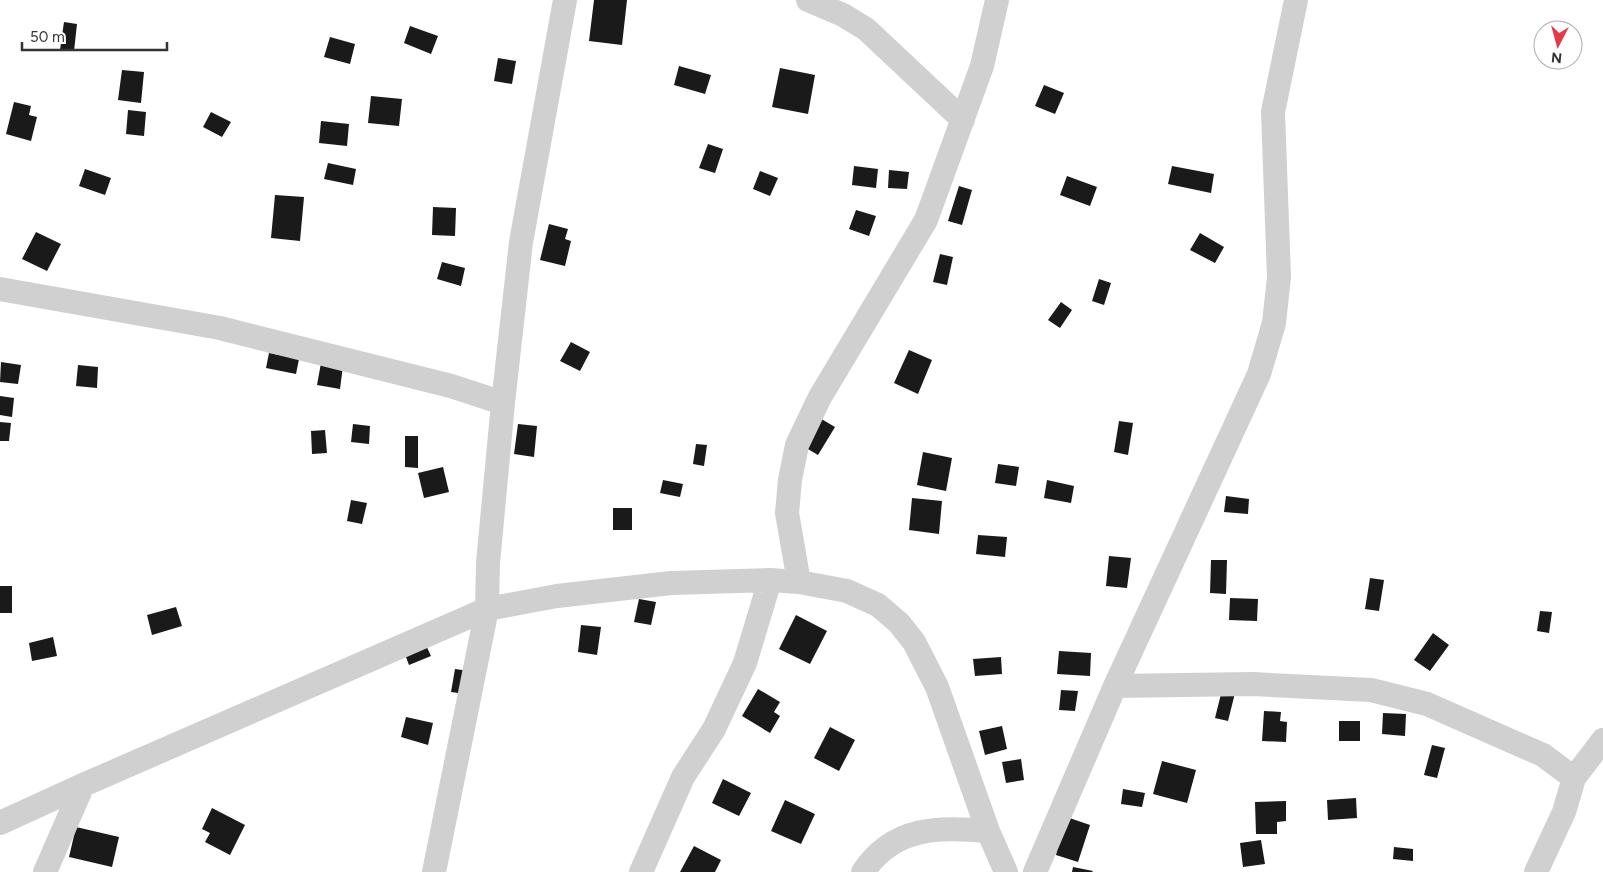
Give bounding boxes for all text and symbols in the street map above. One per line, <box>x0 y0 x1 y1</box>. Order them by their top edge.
scale bar <box>22 20 168 52</box>
north arrow <box>1533 20 1583 70</box>
text: 50 m <box>30 28 65 46</box>
text: N <box>1550 48 1563 66</box>

